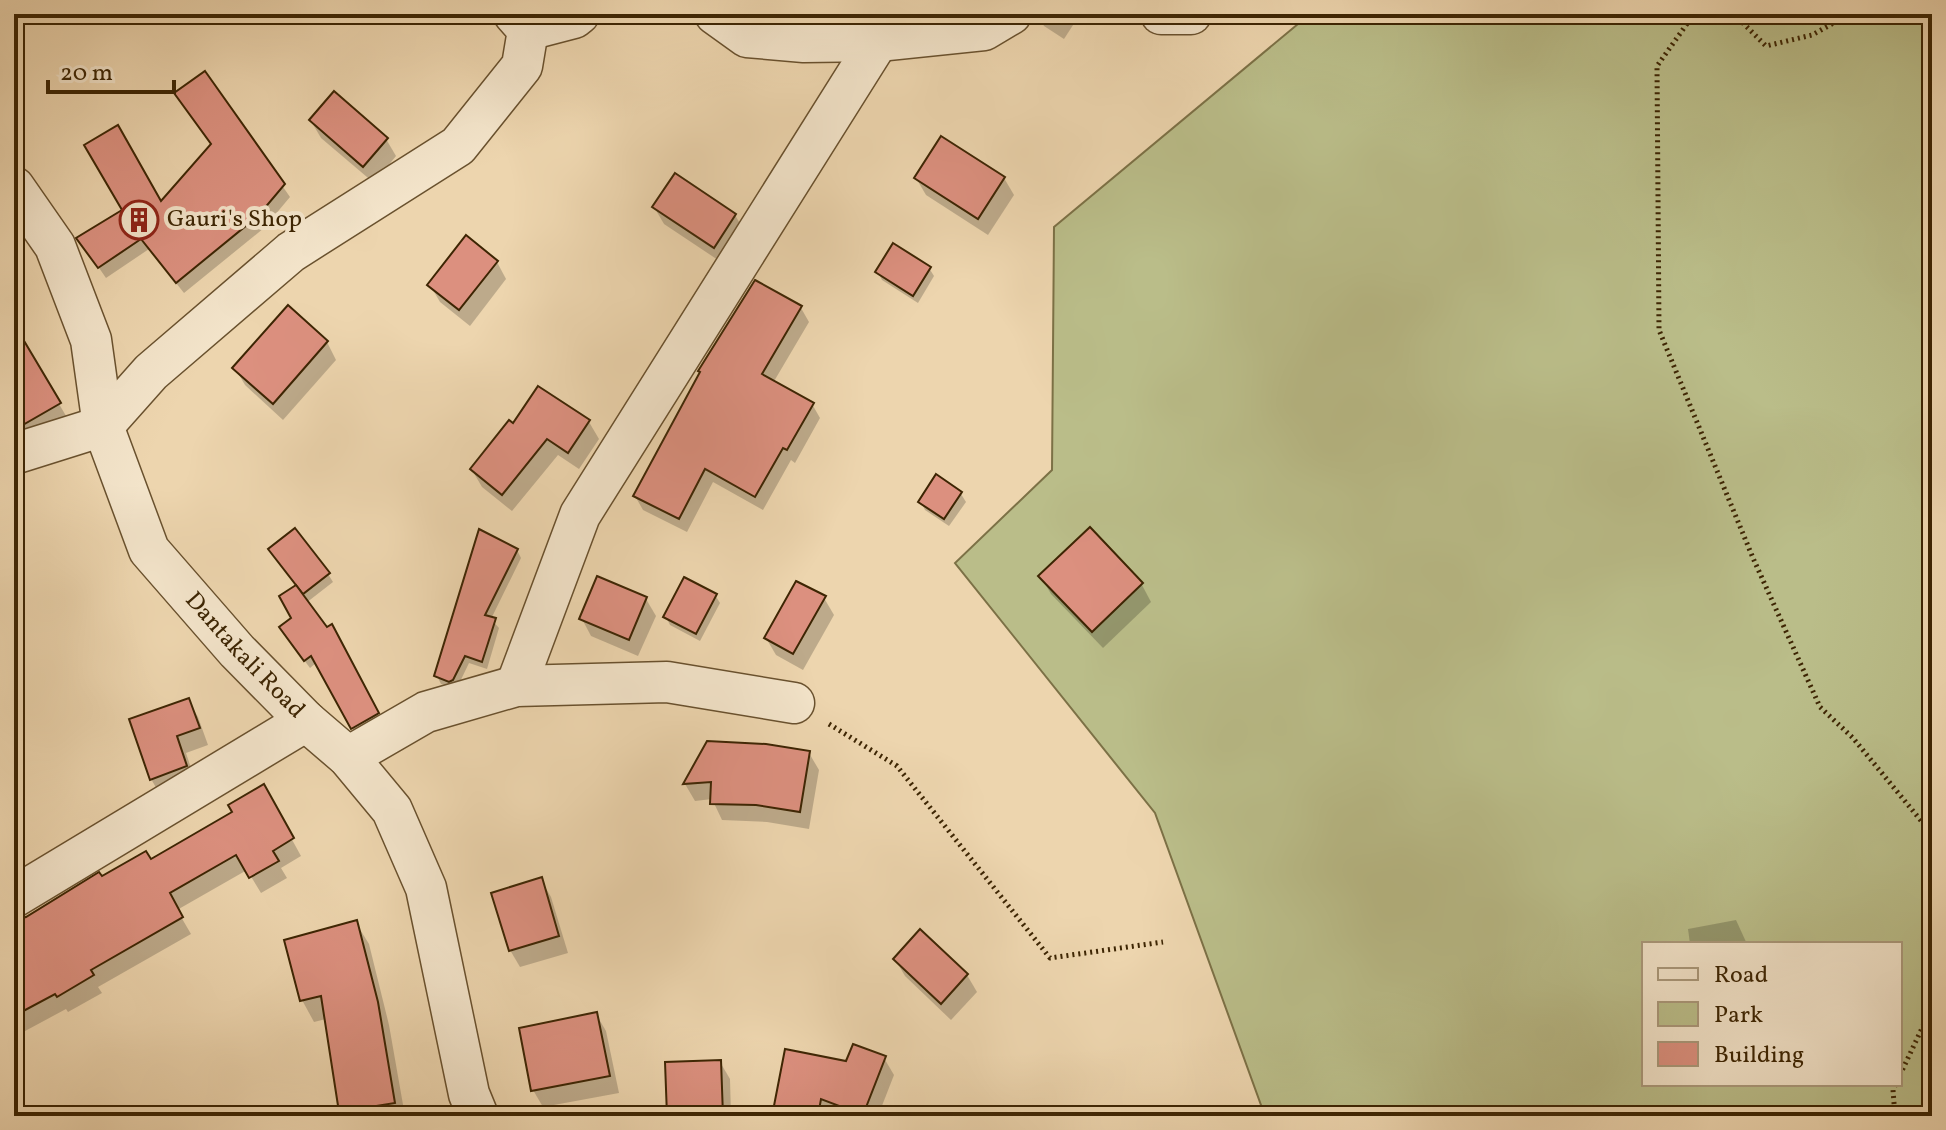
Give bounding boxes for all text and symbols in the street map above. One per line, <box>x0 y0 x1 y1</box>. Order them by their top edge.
scale bar <box>48 44 174 94</box>
text: 20 m <box>60 57 113 91</box>
building icon: Gauri's Shop <box>118 199 160 241</box>
place label: Gauri's Shop <box>167 203 302 237</box>
street label: Dantakali Road <box>176 585 312 727</box>
legend <box>1642 942 1902 1086</box>
text: Road <box>1714 959 1768 993</box>
text: Park <box>1714 999 1763 1033</box>
text: Building <box>1714 1039 1804 1073</box>

